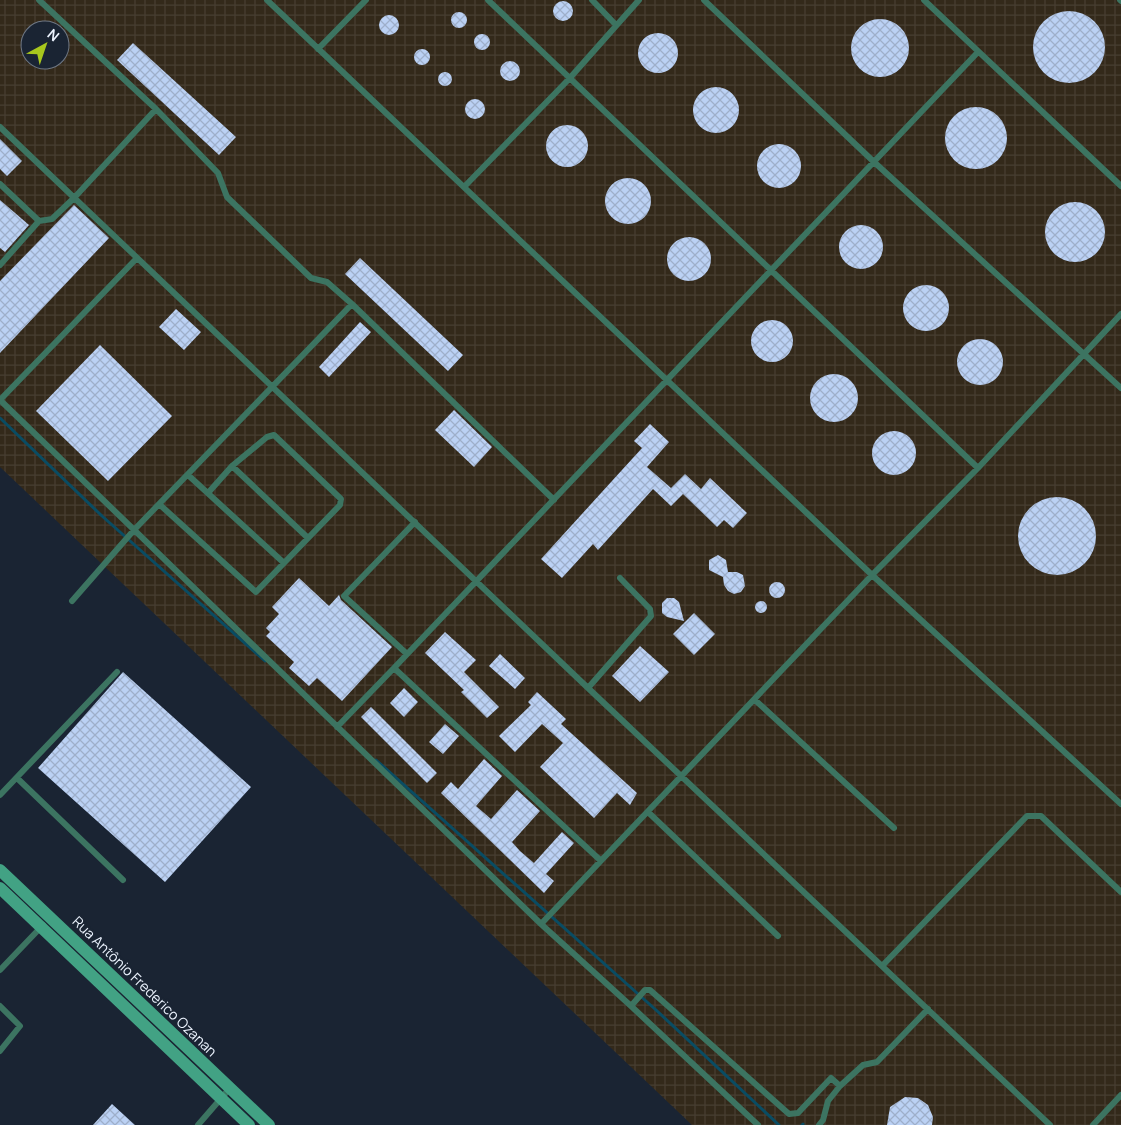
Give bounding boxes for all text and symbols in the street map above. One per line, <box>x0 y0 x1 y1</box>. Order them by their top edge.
north arrow <box>20 20 70 70</box>
text: N <box>44 24 64 45</box>
street label: Rua Antônio Frederico Ozanan <box>69 912 221 1060</box>

